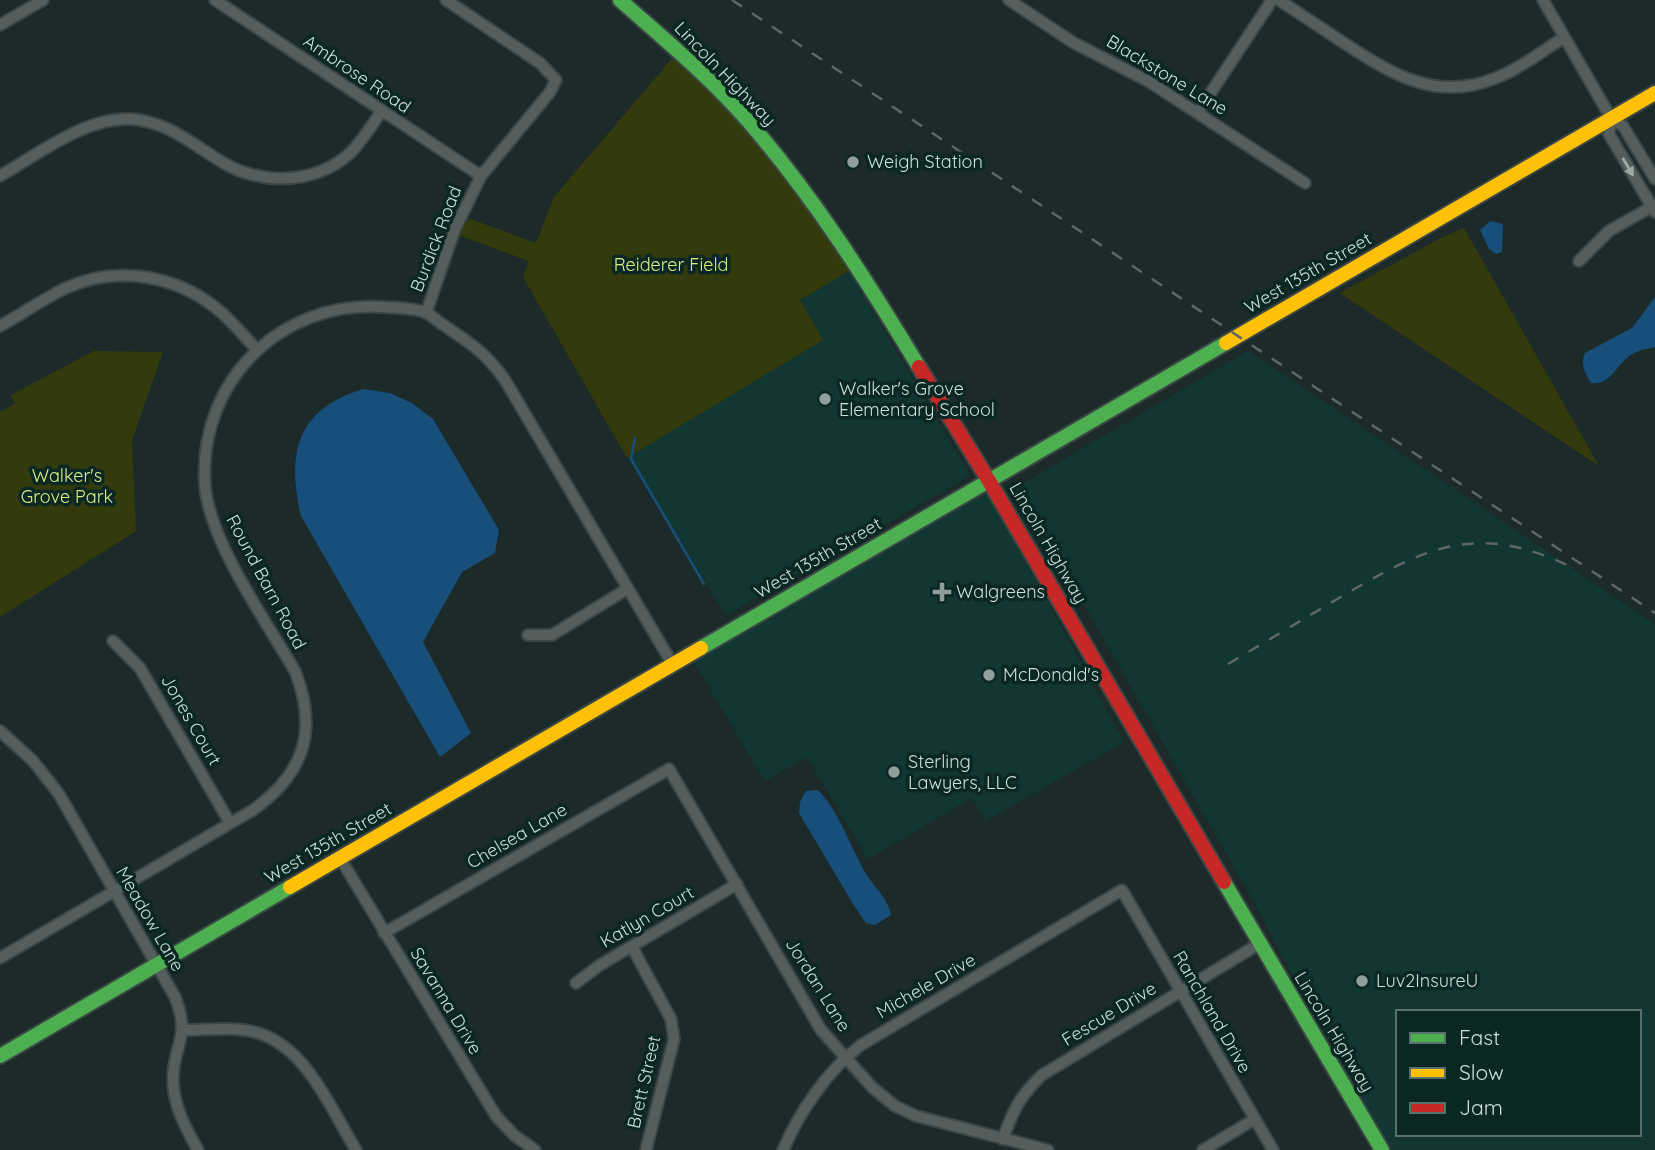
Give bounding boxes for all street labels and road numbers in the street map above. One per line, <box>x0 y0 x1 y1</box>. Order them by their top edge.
street label: Lincoln Highway <box>670 17 781 131</box>
street label: Ambrose Road <box>299 29 415 118</box>
street label: Blackstone Lane <box>1102 29 1232 120</box>
street label: Burdick Road <box>405 183 466 295</box>
street label: West 135th Street <box>1240 227 1375 318</box>
street label: Lincoln Highway <box>1004 478 1093 608</box>
street label: Round Barn Road <box>221 511 312 653</box>
street label: West 135th Street <box>750 512 885 603</box>
street label: Jones Court <box>156 670 227 769</box>
street label: West 135th Street <box>260 797 395 888</box>
street label: Chelsea Lane <box>463 798 571 873</box>
street label: Meadow Lane <box>111 862 190 975</box>
street label: Katlyn Court <box>596 880 698 953</box>
street label: Jordan Lane <box>781 934 856 1036</box>
street label: Savanna Drive <box>405 943 487 1059</box>
street label: Ranchland Drive <box>1168 946 1257 1077</box>
street label: Michele Drive <box>872 948 979 1023</box>
street label: Lincoln Highway <box>1289 967 1379 1096</box>
street label: Fescue Drive <box>1057 976 1160 1051</box>
street label: Brett Street <box>622 1033 665 1131</box>

